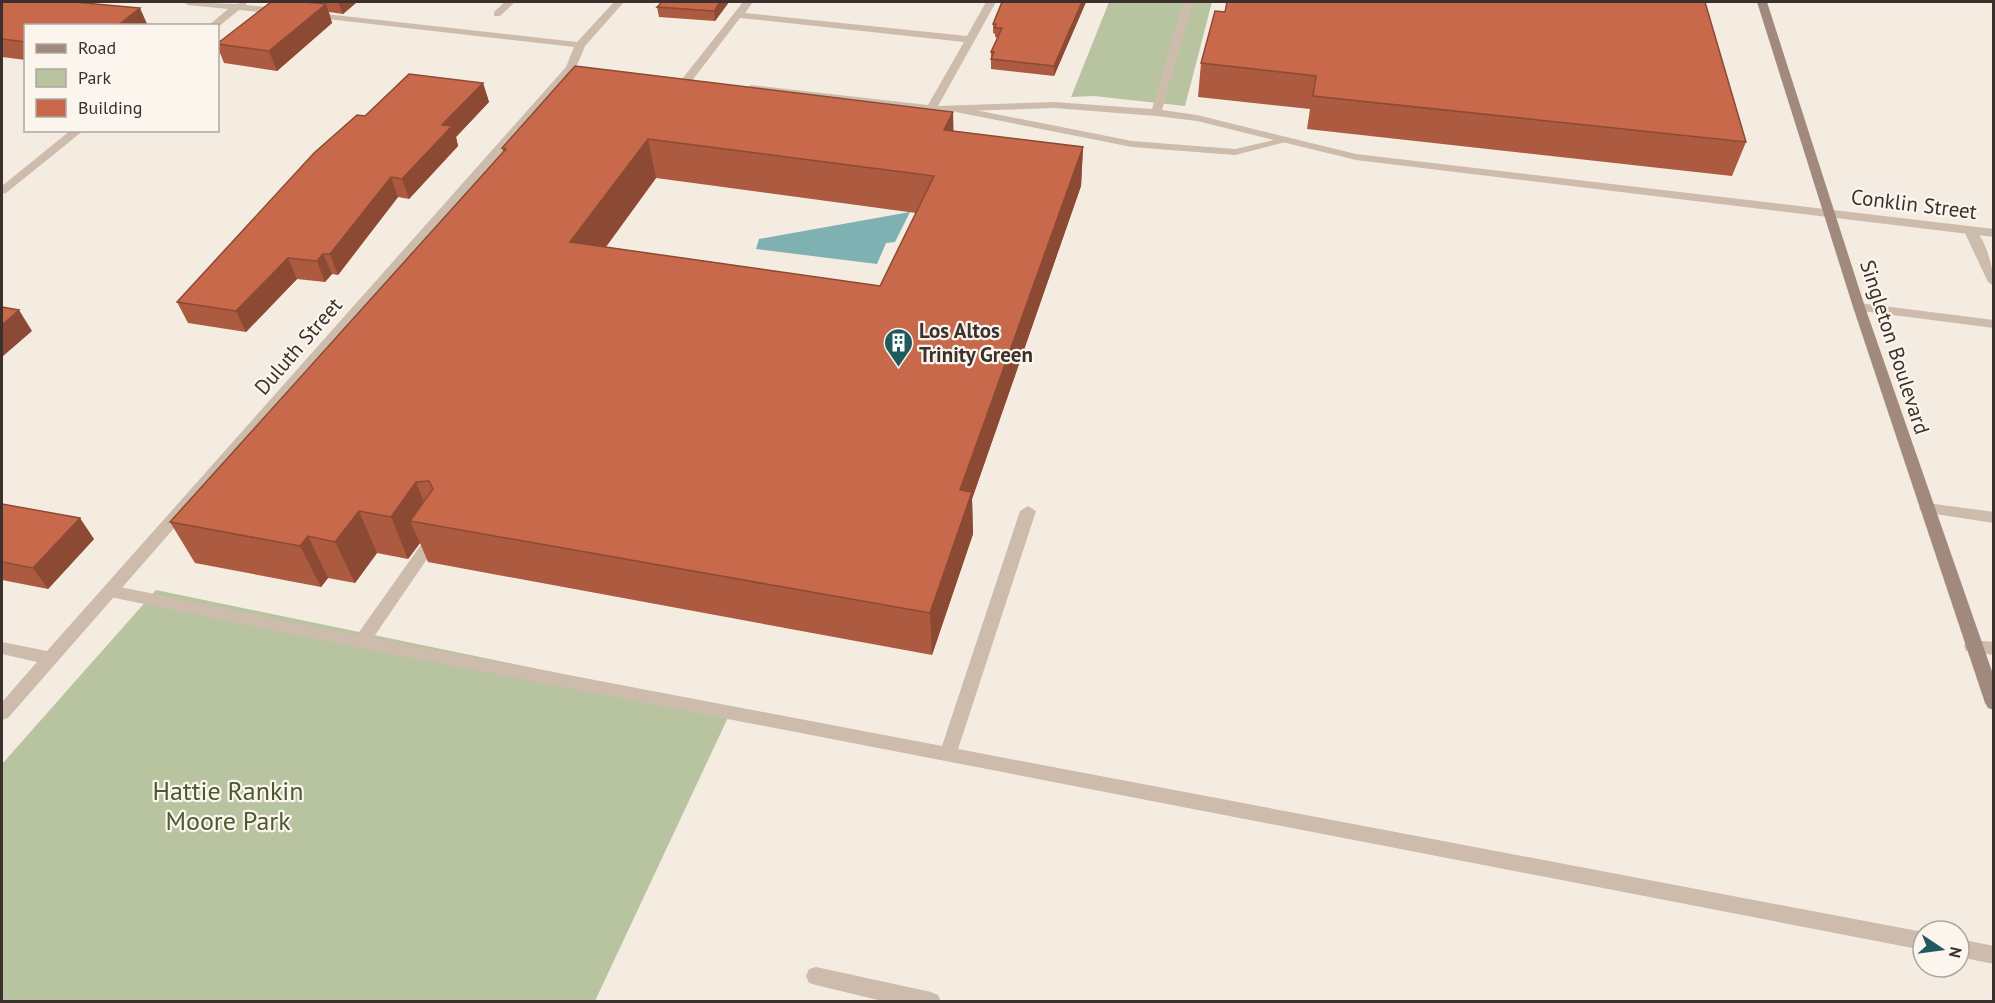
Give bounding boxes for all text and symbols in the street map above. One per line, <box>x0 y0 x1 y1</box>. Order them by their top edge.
legend <box>24 24 219 132</box>
text: Road <box>78 36 116 59</box>
text: Park <box>78 66 111 89</box>
text: Building <box>78 96 142 119</box>
street label: Conklin Street <box>1850 183 1978 225</box>
street label: Singleton Boulevard <box>1854 256 1936 438</box>
street label: Duluth Street <box>248 292 348 400</box>
place label: Los Altos Trinity Green <box>919 317 1033 368</box>
building icon: Los Altos Trinity Green <box>882 326 914 368</box>
park label: Hattie Rankin Moore Park <box>152 774 304 837</box>
north arrow <box>1911 919 1971 979</box>
text: N <box>1945 945 1967 960</box>

